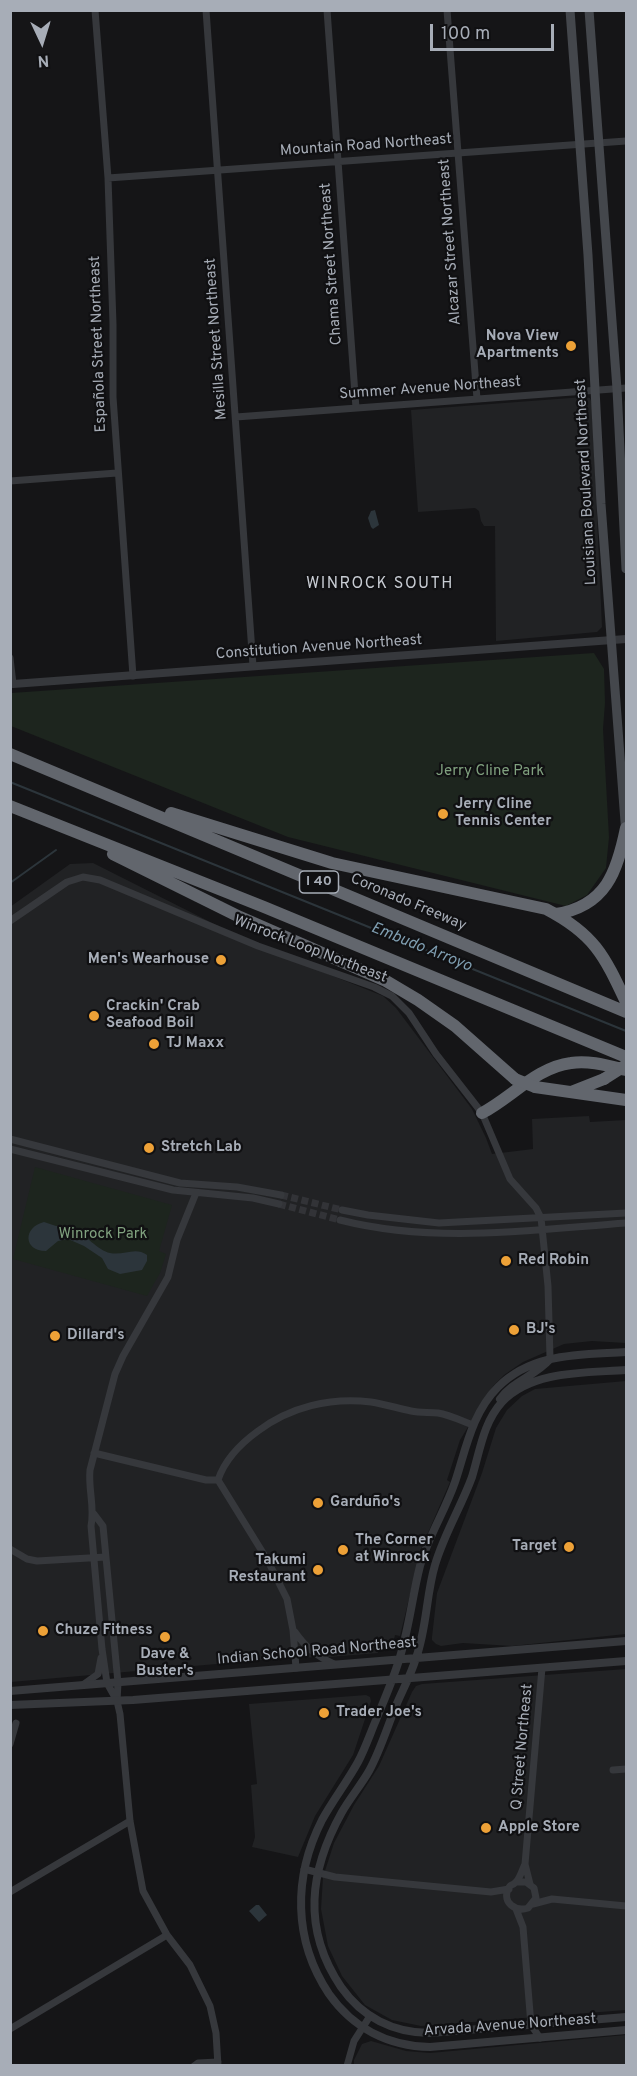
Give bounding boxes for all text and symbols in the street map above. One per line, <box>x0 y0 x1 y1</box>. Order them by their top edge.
north arrow <box>12 12 72 72</box>
scale bar <box>433 12 558 50</box>
text: 100 m <box>441 23 490 46</box>
text: N <box>37 50 50 70</box>
street label: Mountain Road Northeast <box>280 131 452 161</box>
street label: Alcazar Street Northeast <box>436 158 466 326</box>
street label: Chama Street Northeast <box>317 182 347 346</box>
street label: Española Street Northeast <box>87 255 111 433</box>
street label: Mesilla Street Northeast <box>202 257 232 421</box>
place label: Nova View Apartments <box>476 328 559 363</box>
marker: Nova View Apartments <box>564 339 578 353</box>
street label: Summer Avenue Northeast <box>339 374 521 404</box>
street label: Louisiana Boulevard Northeast <box>573 378 601 586</box>
district label: WINROCK SOUTH <box>306 575 454 595</box>
street label: Constitution Avenue Northeast <box>215 632 423 664</box>
park label: Jerry Cline Park <box>436 763 544 781</box>
place label: Jerry Cline Tennis Center <box>455 796 551 831</box>
marker: Jerry Cline Tennis Center <box>436 807 450 821</box>
street label: Coronado Freeway <box>347 870 469 936</box>
road number: I 40 <box>300 871 338 893</box>
street label: Winrock Loop Northeast <box>231 912 389 988</box>
water label: Embudo Arroyo <box>368 919 474 977</box>
place label: Men's Wearhouse <box>88 951 209 969</box>
marker: Men's Wearhouse <box>214 953 228 967</box>
place label: Crackin' Crab Seafood Boil <box>106 998 200 1033</box>
marker: Crackin' Crab Seafood Boil <box>87 1009 101 1023</box>
place label: TJ Maxx <box>166 1035 224 1053</box>
marker: TJ Maxx <box>147 1037 161 1051</box>
place label: Stretch Lab <box>161 1139 242 1157</box>
marker: Stretch Lab <box>142 1141 156 1155</box>
park label: Winrock Park <box>58 1226 148 1244</box>
place label: Red Robin <box>518 1252 589 1270</box>
marker: Red Robin <box>499 1254 513 1268</box>
place label: BJ's <box>526 1321 556 1339</box>
marker: BJ's <box>507 1323 521 1337</box>
place label: Dillard's <box>67 1327 125 1345</box>
marker: Dillard's <box>48 1329 62 1343</box>
place label: Garduño's <box>330 1494 401 1512</box>
marker: Garduño's <box>311 1496 325 1510</box>
place label: The Corner at Winrock <box>355 1532 433 1567</box>
place label: Target <box>512 1538 557 1556</box>
marker: Target <box>562 1540 576 1554</box>
marker: The Corner at Winrock <box>336 1543 350 1557</box>
place label: Takumi Restaurant <box>229 1552 306 1587</box>
marker: Takumi Restaurant <box>311 1563 325 1577</box>
place label: Chuze Fitness <box>55 1622 153 1640</box>
marker: Chuze Fitness <box>36 1624 50 1638</box>
marker: Dave & Buster's <box>158 1630 172 1644</box>
street label: Indian School Road Northeast <box>216 1634 418 1670</box>
place label: Dave & Buster's <box>136 1646 194 1681</box>
street label: Q Street Northeast <box>509 1683 537 1811</box>
place label: Trader Joe's <box>336 1704 422 1722</box>
marker: Trader Joe's <box>317 1706 331 1720</box>
place label: Apple Store <box>498 1819 580 1837</box>
marker: Apple Store <box>479 1821 493 1835</box>
street label: Arvada Avenue Northeast <box>423 2011 597 2041</box>

